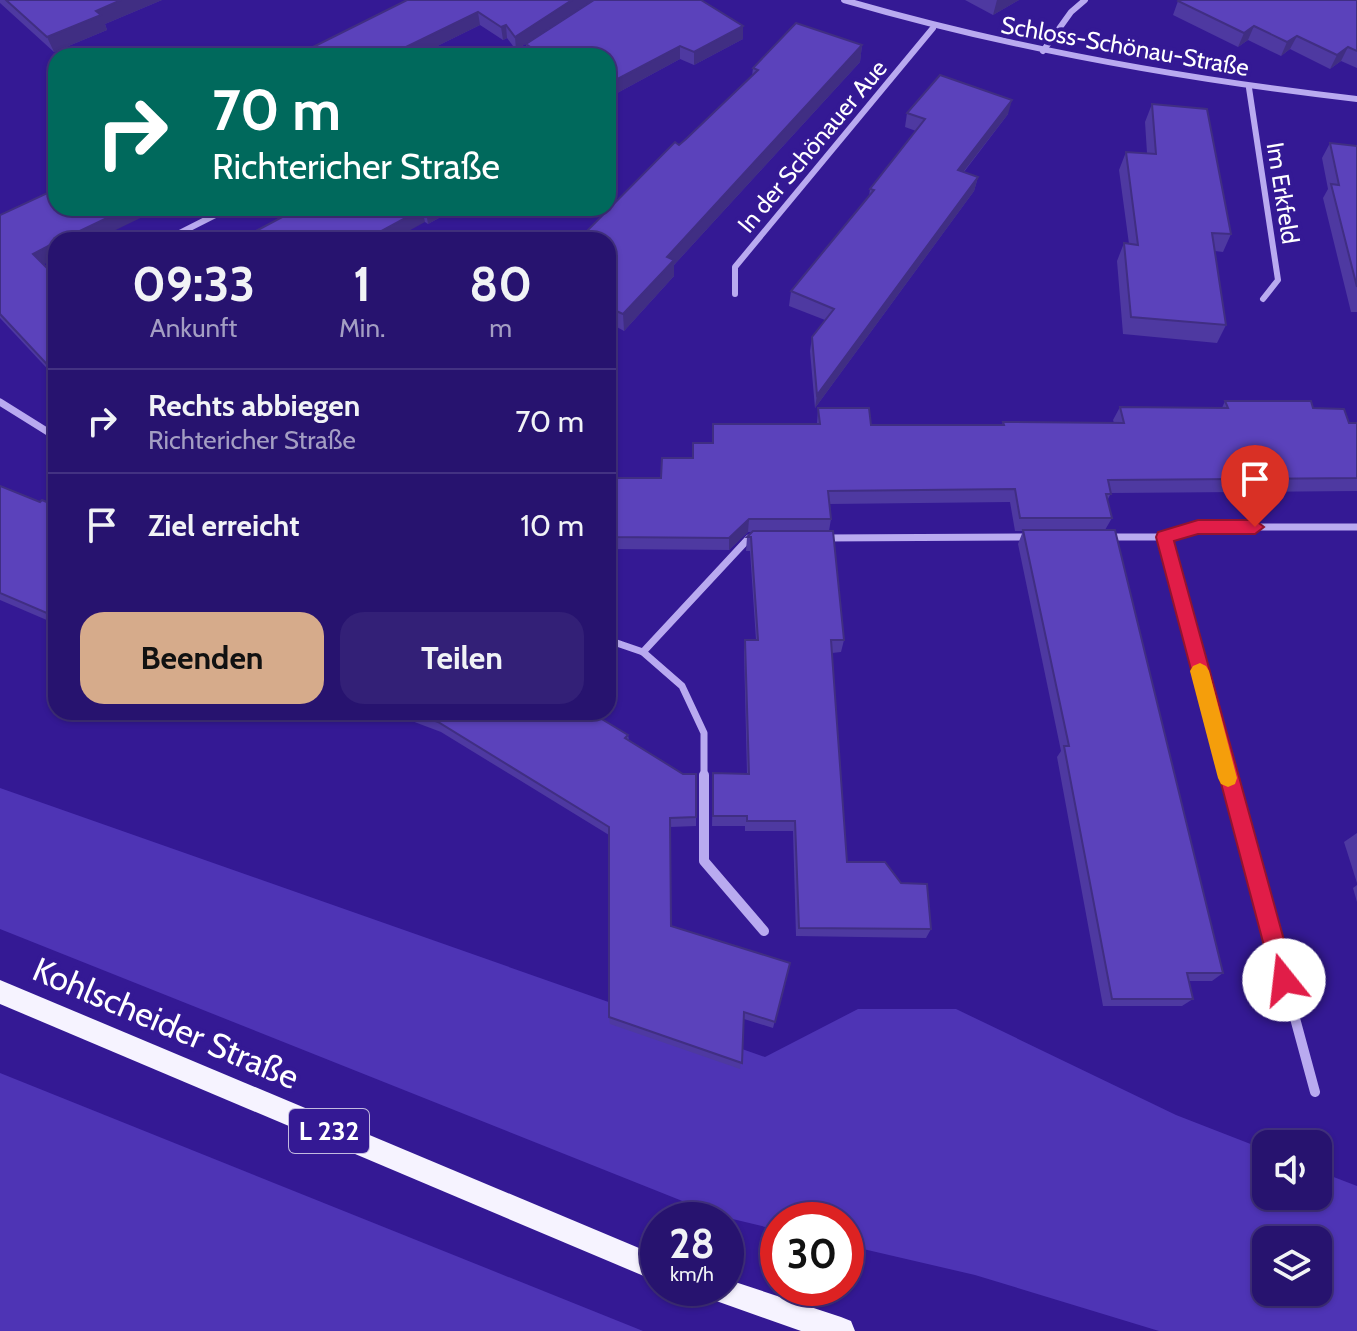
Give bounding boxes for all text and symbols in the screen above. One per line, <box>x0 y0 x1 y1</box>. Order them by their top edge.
street label: Schloss-Schönau-Straße <box>999 10 1251 82</box>
street label: In der Schönauer Aue <box>731 54 893 238</box>
text: 70 m <box>212 76 341 144</box>
icon: right <box>80 80 184 184</box>
street label: Im Erkfeld <box>1261 140 1305 246</box>
text: Richtericher Straße <box>212 144 500 188</box>
text: 09:33 <box>132 255 255 313</box>
text: 1 <box>353 255 371 313</box>
text: 80 <box>469 255 532 313</box>
text: Ankunft <box>150 312 237 344</box>
text: Min. <box>339 312 385 344</box>
text: m <box>489 312 512 344</box>
text: Rechts abbiegen <box>148 387 360 424</box>
icon: right <box>80 399 124 443</box>
text: 70 m <box>515 403 584 440</box>
text: Richtericher Straße <box>148 424 356 456</box>
pin <box>1221 445 1289 527</box>
icon: arrive <box>1233 457 1277 501</box>
icon: arrive <box>80 503 124 547</box>
text: Ziel erreicht <box>148 507 299 544</box>
text: 10 m <box>520 507 584 544</box>
button: Beenden <box>80 612 324 704</box>
button: Teilen <box>340 612 584 704</box>
position arrow <box>1242 938 1326 1022</box>
street label: Kohlscheider Straße <box>27 948 305 1098</box>
road number: L 232 <box>289 1109 369 1153</box>
map controls <box>1252 1130 1332 1306</box>
button: sound <box>1252 1130 1332 1210</box>
speed limit sign: 30 <box>760 1202 864 1306</box>
text: 28 <box>669 1219 715 1268</box>
button: layers <box>1252 1226 1332 1306</box>
text: km/h <box>670 1262 714 1286</box>

